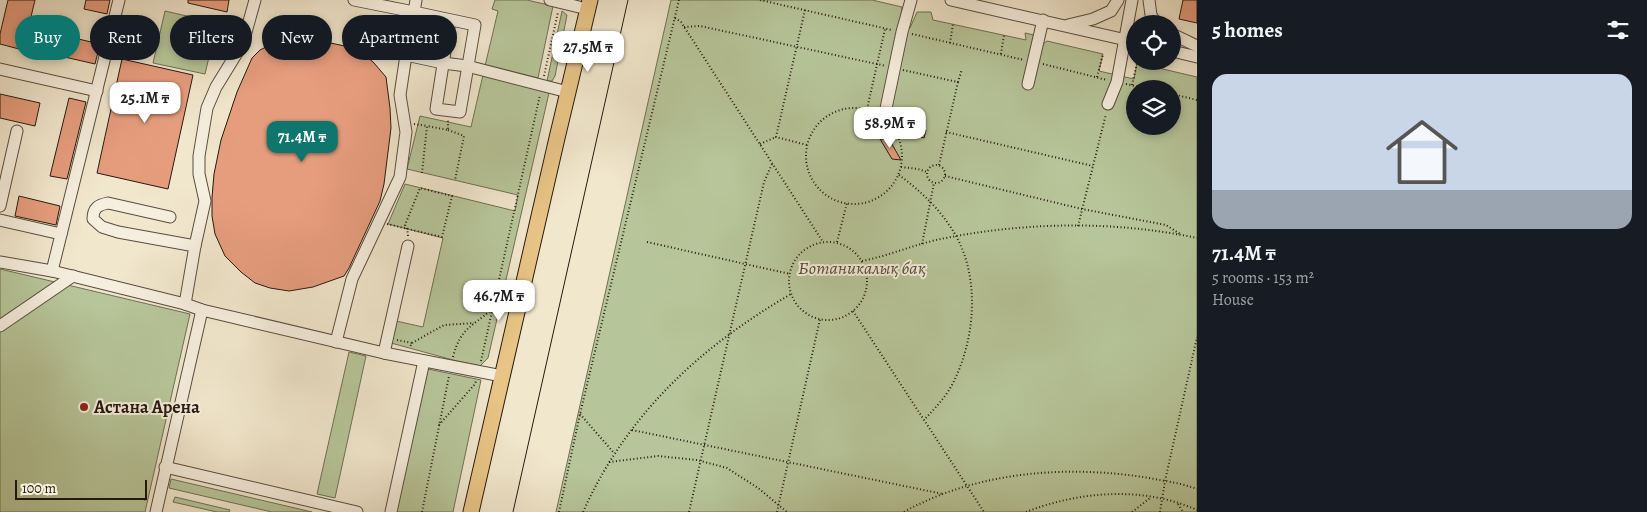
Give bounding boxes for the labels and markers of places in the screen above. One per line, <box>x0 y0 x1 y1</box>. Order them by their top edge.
pin: 27.5M ₸ <box>542 30 634 73</box>
pin: 25.1M ₸ <box>99 82 191 124</box>
pin: 58.9M ₸ <box>844 106 936 149</box>
pin: 71.4M ₸ <box>256 120 348 163</box>
pin: 46.7M ₸ <box>453 280 545 322</box>
place label: Астана Арена <box>93 395 200 419</box>
marker: Астана Арена <box>78 401 90 413</box>

